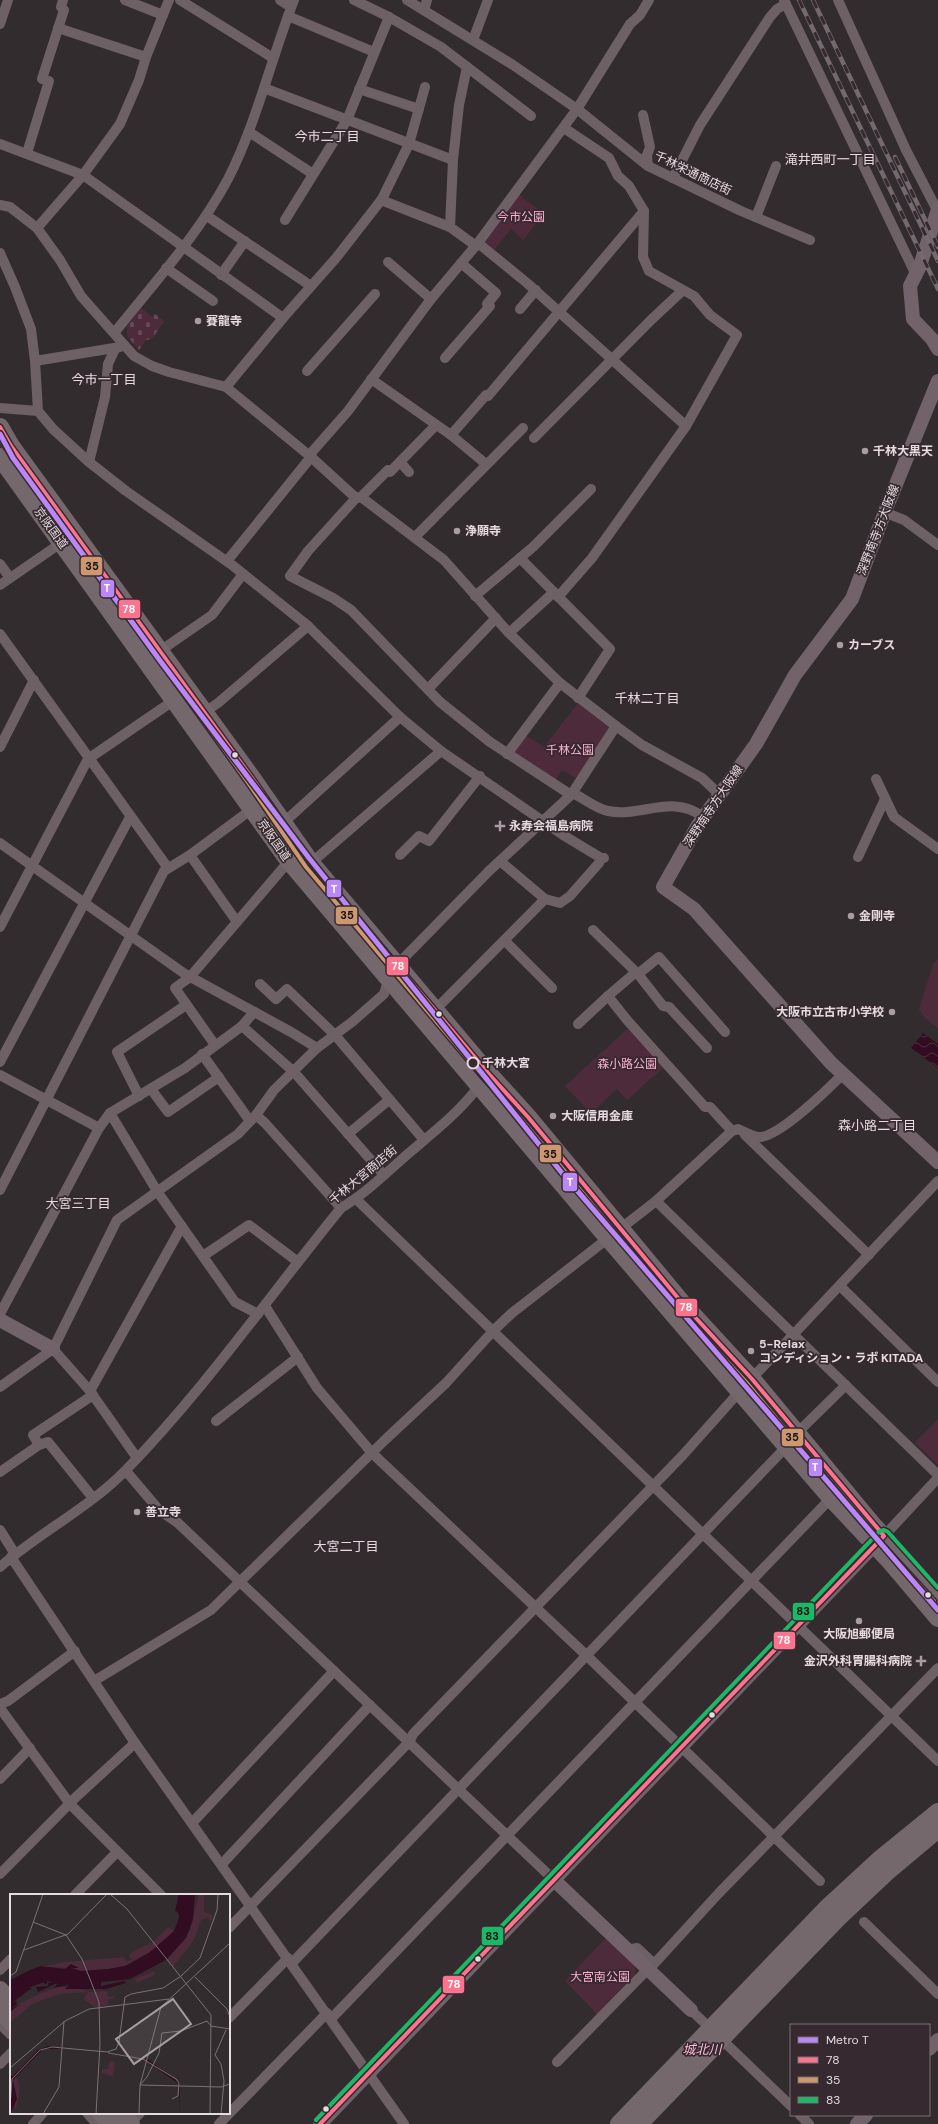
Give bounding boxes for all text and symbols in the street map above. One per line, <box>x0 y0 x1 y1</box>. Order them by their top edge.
district label: 今市二丁目 <box>294 128 360 145</box>
street label: 千林栄通商店街 <box>652 147 734 199</box>
district label: 滝井西町一丁目 <box>784 151 876 168</box>
park label: 今市公園 <box>497 209 545 225</box>
place label: 賽龍寺 <box>206 313 242 329</box>
marker: 賽龍寺 <box>193 316 203 326</box>
district label: 今市一丁目 <box>71 371 137 388</box>
place label: 千林大黒天 <box>873 443 933 459</box>
marker: 千林大黒天 <box>860 446 870 456</box>
street label: 深野南寺方大阪線 <box>853 482 903 578</box>
street label: 京阪国道 <box>30 504 72 552</box>
place label: 浄願寺 <box>465 523 501 539</box>
marker: 浄願寺 <box>452 526 462 536</box>
line badge: 35 <box>80 556 103 576</box>
text: 35 <box>85 559 99 573</box>
line badge: T <box>100 579 115 598</box>
text: T <box>104 581 111 595</box>
line badge: 78 <box>118 599 141 619</box>
text: 78 <box>123 602 135 616</box>
place label: カーブス <box>848 637 895 653</box>
marker: カーブス <box>835 640 845 650</box>
district label: 千林二丁目 <box>614 690 680 707</box>
park label: 千林公園 <box>546 742 594 758</box>
unlabelled marker <box>230 750 240 760</box>
street label: 深野南寺方大阪線 <box>680 762 746 850</box>
street label: 京阪国道 <box>254 816 294 864</box>
place label: 永寿会福島病院 <box>509 818 593 834</box>
marker: 永寿会福島病院 <box>494 820 506 832</box>
line badge: T <box>326 879 342 898</box>
text: T <box>331 882 338 896</box>
line badge: 35 <box>335 906 358 925</box>
text: 35 <box>340 908 354 922</box>
place label: 金剛寺 <box>859 908 895 924</box>
marker: 金剛寺 <box>846 911 856 921</box>
line badge: 78 <box>386 956 409 976</box>
text: 78 <box>392 959 404 973</box>
place label: 大阪市立古市小学校 <box>776 1004 884 1020</box>
marker: 大阪市立古市小学校 <box>887 1007 897 1017</box>
unlabelled marker <box>434 1009 444 1019</box>
place label: 千林大宮 <box>482 1055 530 1071</box>
marker: 千林大宮 <box>466 1056 480 1070</box>
park label: 森小路公園 <box>597 1056 657 1072</box>
place label: 大阪信用金庫 <box>561 1108 633 1124</box>
marker: 大阪信用金庫 <box>548 1111 558 1121</box>
district label: 森小路二丁目 <box>838 1117 916 1134</box>
street label: 千林大宮商店街 <box>326 1142 400 1208</box>
line badge: 35 <box>539 1144 562 1163</box>
text: 35 <box>543 1147 557 1161</box>
line badge: T <box>562 1172 578 1192</box>
text: T <box>567 1175 574 1189</box>
district label: 大宮三丁目 <box>45 1195 111 1212</box>
line badge: 78 <box>675 1298 698 1317</box>
text: 78 <box>680 1300 692 1314</box>
place label: 5-Relax コンディション・ラボ KITADA <box>759 1336 924 1366</box>
marker: 5-Relax コンディション・ラボ KITADA <box>746 1346 756 1356</box>
line badge: 35 <box>781 1428 804 1447</box>
text: 35 <box>785 1430 799 1444</box>
line badge: T <box>808 1458 823 1477</box>
text: T <box>812 1460 819 1474</box>
place label: 善立寺 <box>145 1504 181 1520</box>
marker: 善立寺 <box>132 1507 142 1517</box>
district label: 大宮二丁目 <box>313 1538 379 1555</box>
unlabelled marker <box>923 1590 933 1600</box>
line badge: 83 <box>792 1602 815 1621</box>
text: 83 <box>796 1604 810 1618</box>
marker: 大阪旭郵便局 <box>854 1616 864 1626</box>
place label: 大阪旭郵便局 <box>823 1626 895 1642</box>
line badge: 78 <box>773 1631 796 1650</box>
text: 78 <box>778 1633 790 1647</box>
place label: 金沢外科胃腸科病院 <box>804 1653 912 1669</box>
marker: 金沢外科胃腸科病院 <box>915 1655 927 1667</box>
unlabelled marker <box>707 1710 717 1720</box>
inset map <box>10 1894 230 2114</box>
line badge: 83 <box>481 1926 504 1946</box>
text: 83 <box>485 1929 499 1943</box>
unlabelled marker <box>473 1954 483 1964</box>
park label: 大宮南公園 <box>570 1969 630 1985</box>
line badge: 78 <box>442 1975 465 1994</box>
text: 78 <box>448 1977 460 1991</box>
legend <box>790 2024 930 2116</box>
text: Metro T <box>826 2032 869 2048</box>
water label: 城北川 <box>682 2041 723 2058</box>
text: 78 <box>826 2052 840 2068</box>
text: 35 <box>826 2072 840 2088</box>
text: 83 <box>826 2092 840 2108</box>
unlabelled marker <box>321 2104 331 2114</box>

